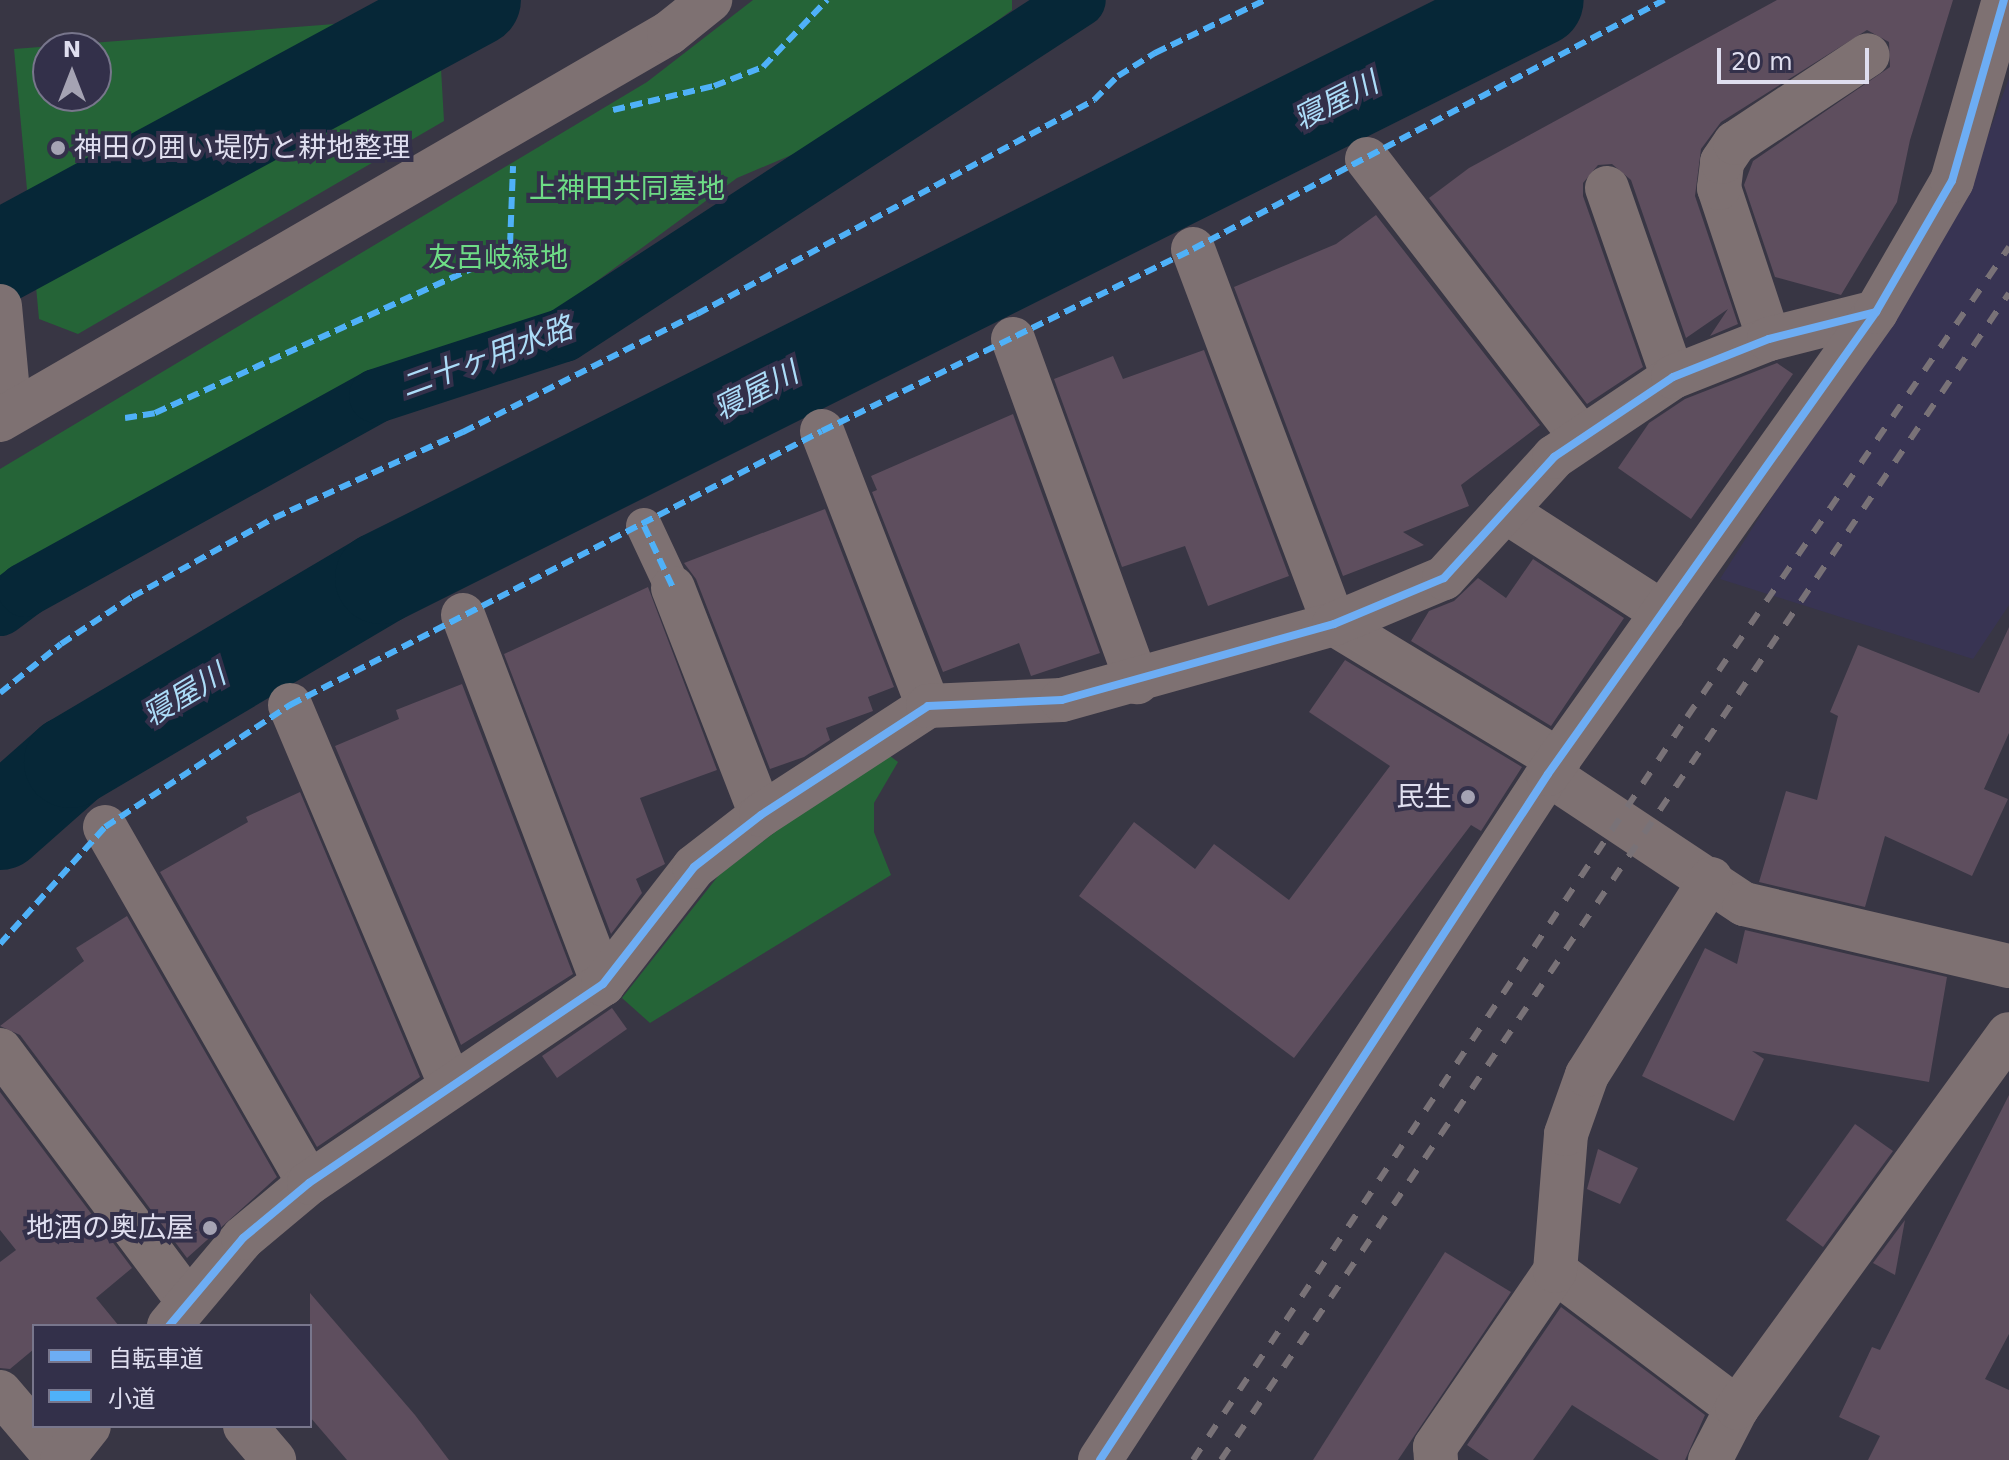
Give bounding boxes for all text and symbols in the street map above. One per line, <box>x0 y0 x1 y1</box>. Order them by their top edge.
north arrow <box>32 32 112 112</box>
scale bar <box>1721 32 1873 82</box>
text: N <box>63 37 81 62</box>
text: 20 m <box>1731 48 1793 76</box>
water label: 寝屋川 <box>1288 65 1384 137</box>
place label: 神田の囲い堤防と耕地整理 <box>74 131 410 165</box>
marker: 神田の囲い堤防と耕地整理 <box>49 139 67 157</box>
park label: 上神田共同墓地 <box>529 172 725 206</box>
park label: 友呂岐緑地 <box>428 241 568 275</box>
water label: 二十ヶ用水路 <box>396 309 578 405</box>
water label: 寝屋川 <box>708 355 804 427</box>
water label: 寝屋川 <box>136 656 232 734</box>
place label: 民生 <box>1396 780 1452 814</box>
marker: 民生 <box>1459 788 1477 806</box>
place label: 地酒の奥広屋 <box>26 1211 194 1245</box>
marker: 地酒の奥広屋 <box>201 1219 219 1237</box>
legend <box>32 1324 312 1428</box>
text: 自転車道 <box>108 1345 204 1373</box>
text: 小道 <box>108 1385 156 1413</box>

